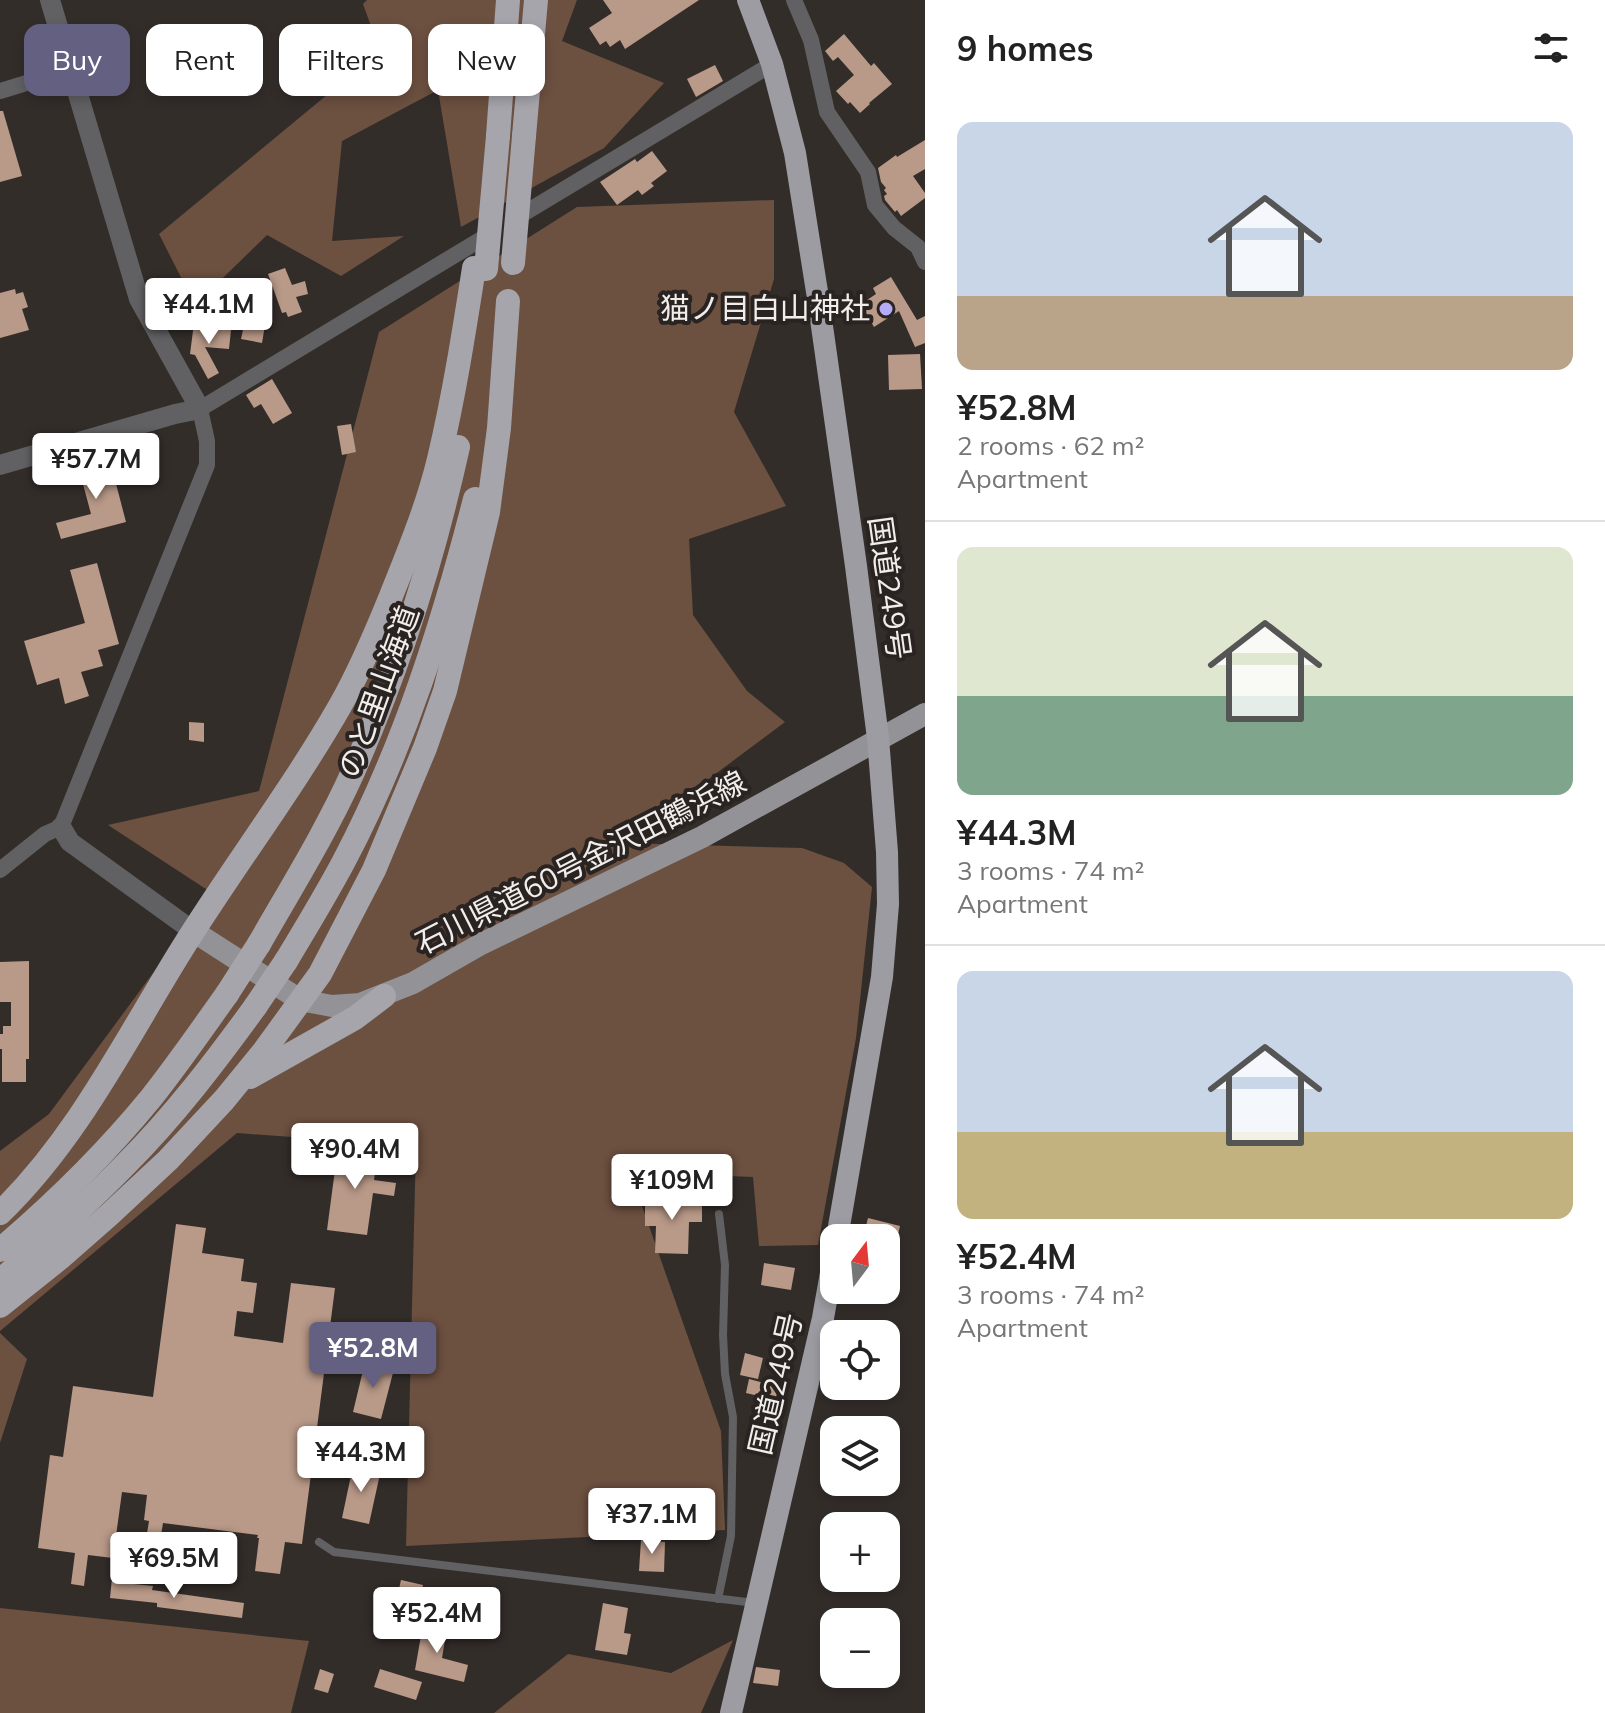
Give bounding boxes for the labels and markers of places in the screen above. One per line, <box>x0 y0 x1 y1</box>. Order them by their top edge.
pin: ¥44.1M <box>144 278 274 346</box>
place label: 猫ノ目白山神社 <box>660 289 870 327</box>
marker: 猫ノ目白山神社 <box>877 300 895 318</box>
pin: ¥57.7M <box>31 433 161 501</box>
pin: ¥90.4M <box>290 1123 420 1191</box>
pin: ¥109M <box>616 1154 728 1222</box>
pin: ¥52.8M <box>308 1322 438 1390</box>
pin: ¥44.3M <box>296 1426 426 1494</box>
pin: ¥37.1M <box>587 1488 717 1556</box>
pin: ¥69.5M <box>109 1532 239 1600</box>
pin: ¥52.4M <box>372 1587 502 1655</box>

